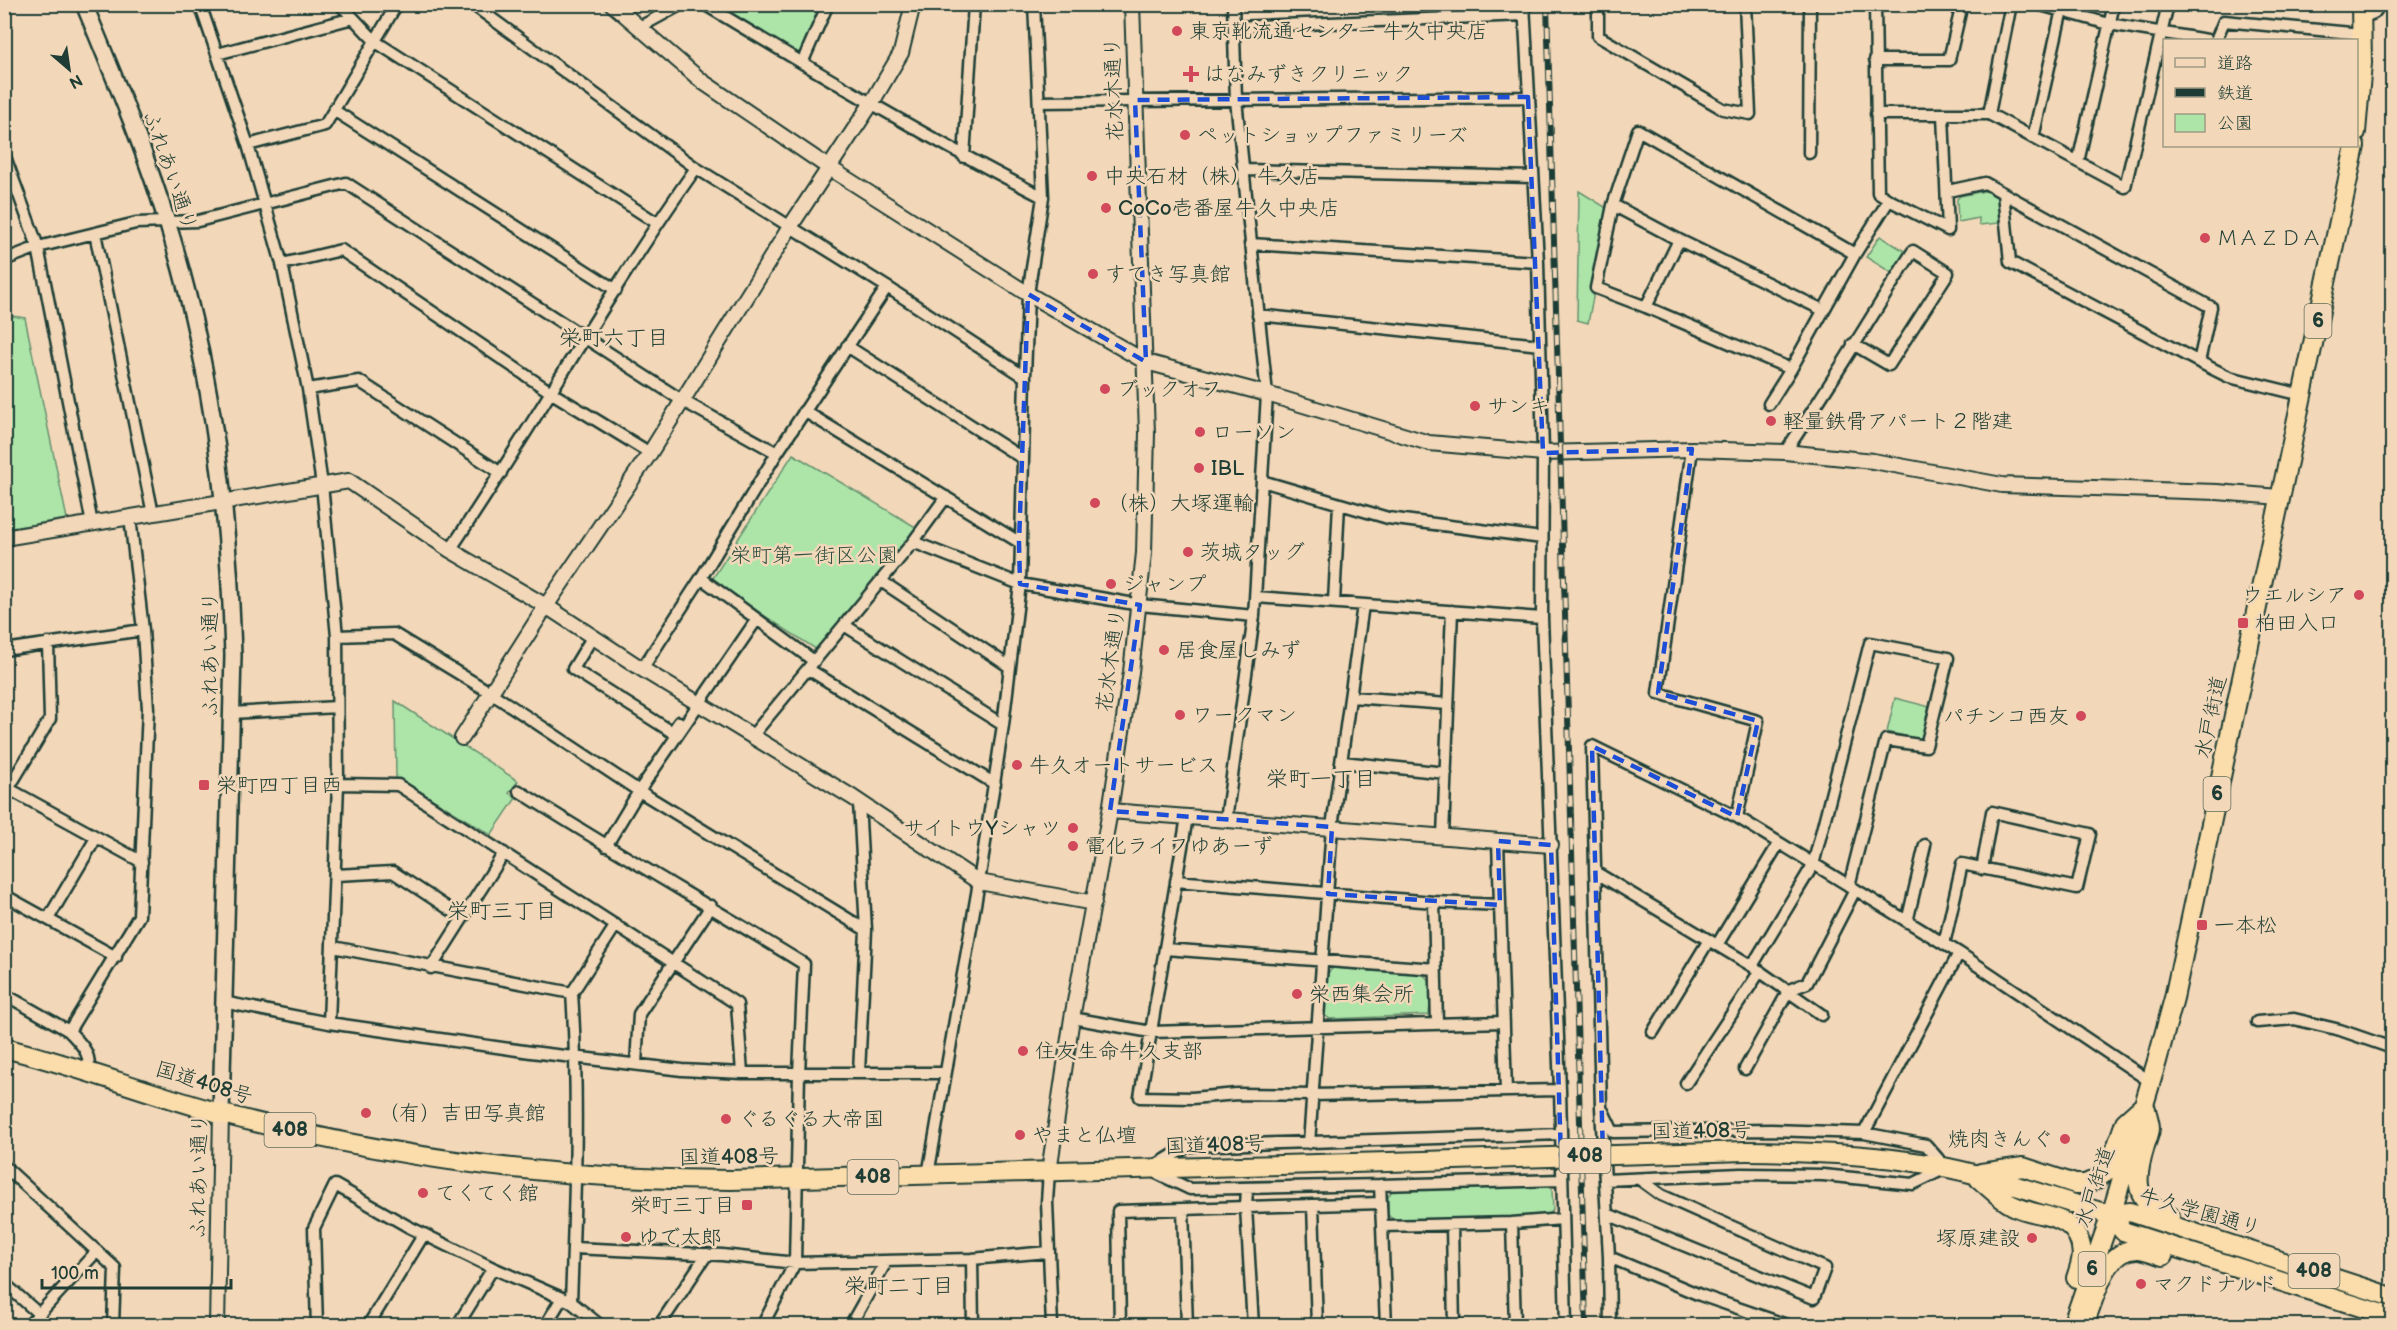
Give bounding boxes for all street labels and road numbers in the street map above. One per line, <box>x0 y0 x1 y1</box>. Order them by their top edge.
street label: 花水木通り <box>1100 36 1128 142</box>
street label: ふれあい通り <box>138 107 202 235</box>
road number: 6 <box>2304 304 2332 338</box>
street label: ふれあい通り <box>198 591 223 717</box>
street label: 花水木通り <box>1091 606 1131 714</box>
street label: 水戸街道 <box>2190 673 2232 761</box>
road number: 6 <box>2204 777 2230 811</box>
street label: 国道408号 <box>152 1056 256 1110</box>
street label: ふれあい通り <box>185 1113 213 1239</box>
road number: 408 <box>264 1113 316 1147</box>
street label: 国道408号 <box>1651 1118 1751 1144</box>
street label: 国道408号 <box>1164 1131 1266 1159</box>
road number: 408 <box>1560 1139 1610 1173</box>
street label: 水戸街道 <box>2070 1143 2120 1231</box>
street label: 国道408号 <box>679 1144 779 1170</box>
road number: 408 <box>848 1160 898 1194</box>
street label: 牛久学園通り <box>2136 1183 2264 1241</box>
road number: 6 <box>2078 1252 2106 1286</box>
road number: 408 <box>2288 1254 2340 1288</box>

